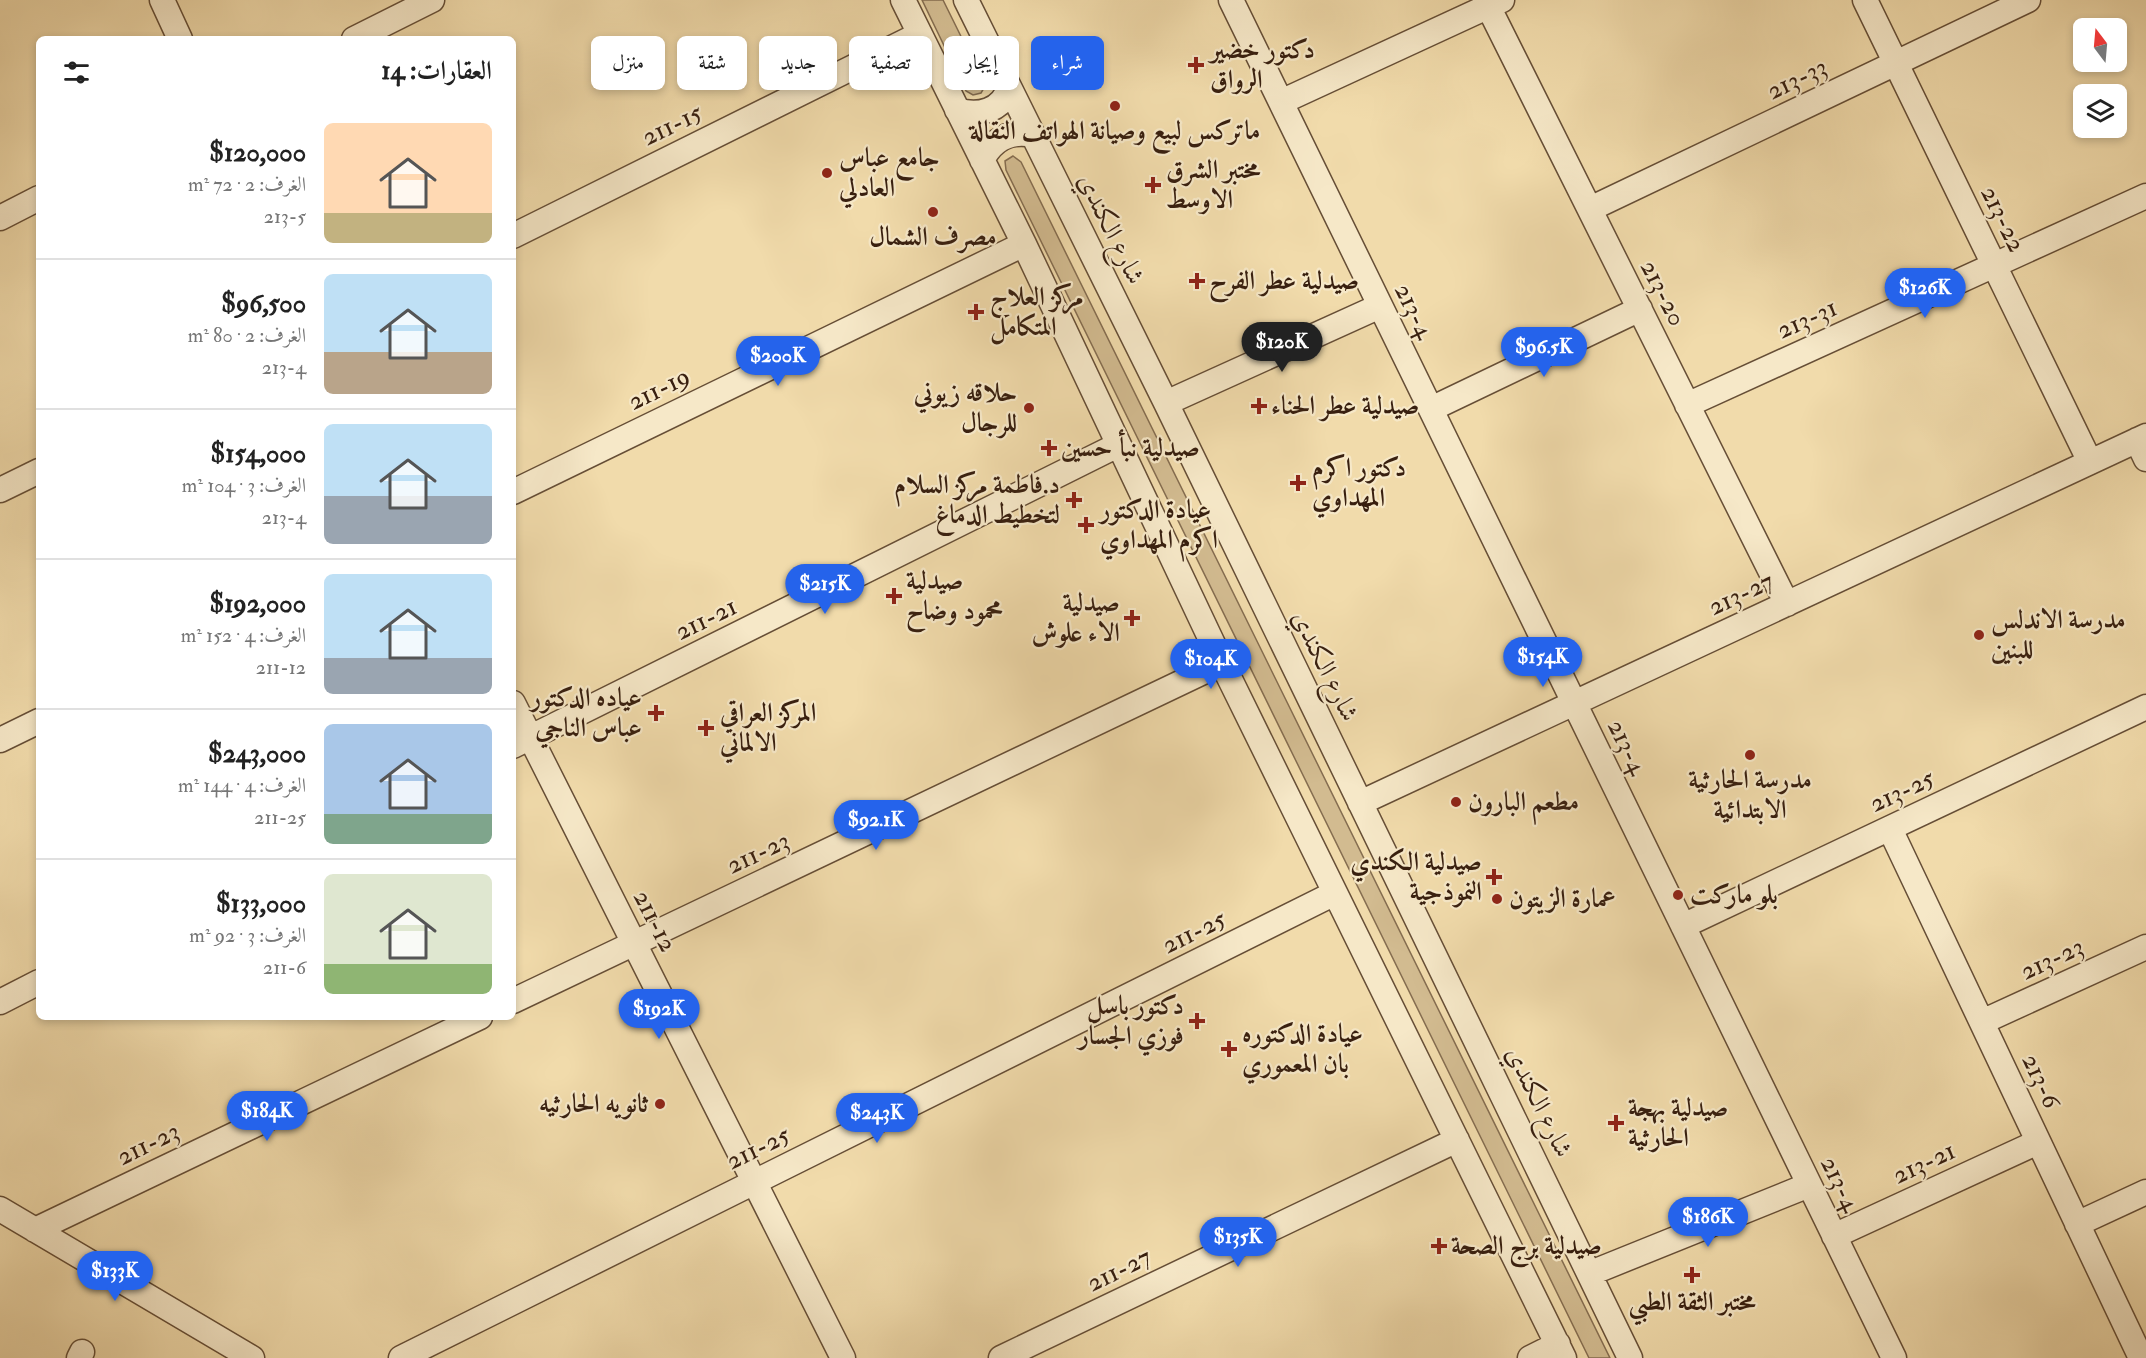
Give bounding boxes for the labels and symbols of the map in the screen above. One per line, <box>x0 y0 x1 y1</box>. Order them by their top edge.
north arrow <box>2073 18 2127 72</box>
place label: دكتور خضير الرواق <box>1207 34 1315 96</box>
street label: 213-33 <box>1761 51 1833 107</box>
marker: دكتور خضير الرواق <box>1187 56 1205 74</box>
street label: 211-15 <box>637 96 708 153</box>
marker: ماتركس لبيع وصيانة الهواتف النقالة <box>1108 99 1122 113</box>
place label: ماتركس لبيع وصيانة الهواتف النقالة <box>968 115 1260 154</box>
place label: جامع عباس العادلي <box>838 142 940 209</box>
place label: مختبر الشرق الاوسط <box>1166 154 1261 216</box>
marker: جامع عباس العادلي <box>820 166 834 180</box>
street label: شارع الكندي <box>1066 168 1152 292</box>
marker: مختبر الشرق الاوسط <box>1144 176 1162 194</box>
street label: 213-22 <box>1973 181 2033 257</box>
marker: مصرف الشمال <box>926 205 940 219</box>
place label: مصرف الشمال <box>869 221 997 254</box>
street label: 213-20 <box>1633 255 1693 331</box>
place label: صيدلية عطر الفرح <box>1209 265 1359 303</box>
pin: $126K <box>1883 268 1967 319</box>
marker: صيدلية عطر الفرح <box>1190 274 1204 288</box>
street label: 213-4 <box>1387 278 1441 345</box>
place label: مركز العلاج المتكامل <box>990 281 1083 345</box>
street label: 213-31 <box>1772 292 1842 346</box>
marker: مركز العلاج المتكامل <box>967 303 985 321</box>
pin: $120K <box>1240 322 1324 373</box>
pin: $96.5K <box>1495 327 1593 378</box>
pin: $200K <box>736 336 820 387</box>
street label: 211-19 <box>623 360 695 418</box>
place label: حلاقه زيوني للرجال <box>913 377 1017 439</box>
place label: صيدلية عطر الحناء <box>1271 390 1419 422</box>
marker: صيدلية عطر الحناء <box>1252 399 1266 413</box>
marker: حلاقه زيوني للرجال <box>1022 401 1036 415</box>
place label: صيدلية نبأ حسين <box>1061 429 1200 464</box>
marker: صيدلية نبأ حسين <box>1042 441 1056 455</box>
place label: دكتور اكرم المهداوي <box>1312 452 1406 519</box>
place label: د.فاطمة مركز السلام لتخطيط الدماغ <box>894 469 1060 536</box>
marker: دكتور اكرم المهداوي <box>1289 474 1307 492</box>
marker: د.فاطمة مركز السلام لتخطيط الدماغ <box>1065 491 1083 509</box>
place label: عيادة الدكتور اكرم المهداوي <box>1097 494 1218 562</box>
marker: عيادة الدكتور اكرم المهداوي <box>1077 516 1095 534</box>
pin: $215K <box>783 564 867 615</box>
place label: صيدلية محمود وضاح <box>906 565 1003 633</box>
street label: 213-27 <box>1703 565 1779 623</box>
place label: صيدلية الاء علوش <box>1031 587 1120 649</box>
marker: صيدلية محمود وضاح <box>887 589 901 603</box>
street label: 211-21 <box>670 590 742 648</box>
place label: مدرسة الاندلس للبنين <box>1991 604 2126 666</box>
street label: شارع الكندي <box>1280 605 1366 729</box>
marker: صيدلية الاء علوش <box>1125 611 1139 625</box>
marker: مدرسة الاندلس للبنين <box>1972 628 1986 642</box>
pin: $154K <box>1501 637 1585 688</box>
pin: $104K <box>1169 639 1253 690</box>
place label: عياده الدكتور عباس الناجي <box>528 682 642 749</box>
place label: المركز العراقي الالماني <box>719 697 816 764</box>
marker: عياده الدكتور عباس الناجي <box>647 704 665 722</box>
street label: 213-4 <box>1600 714 1654 781</box>
marker: المركز العراقي الالماني <box>697 719 715 737</box>
marker: مدرسة الحارثية الابتدائية <box>1743 748 1757 762</box>
street label: 213-25 <box>1864 762 1940 820</box>
place label: مدرسة الحارثية الابتدائية <box>1688 764 1812 826</box>
place label: مطعم البارون <box>1468 786 1579 825</box>
marker: مطعم البارون <box>1449 795 1463 809</box>
pin: $92.1K <box>827 800 925 851</box>
street label: 211-23 <box>721 825 795 881</box>
place label: صيدلية الكندي النموذجية <box>1350 846 1482 908</box>
marker: صيدلية الكندي النموذجية <box>1487 870 1501 884</box>
place label: بلو ماركت <box>1690 879 1778 911</box>
place label: عمارة الزيتون <box>1509 883 1616 915</box>
street label: 211-12 <box>626 885 684 957</box>
marker: بلو ماركت <box>1671 888 1685 902</box>
marker: عمارة الزيتون <box>1490 892 1504 906</box>
street label: 211-25 <box>1157 903 1232 961</box>
street label: 213-23 <box>2015 930 2089 988</box>
pin: $192K <box>617 989 701 1040</box>
place label: دكتور باسل فوزي الجسار <box>1076 990 1184 1057</box>
marker: دكتور باسل فوزي الجسار <box>1188 1012 1206 1030</box>
place label: عيادة الدكتوره بان المعموري <box>1242 1018 1363 1085</box>
marker: عيادة الدكتوره بان المعموري <box>1220 1040 1238 1058</box>
street label: شارع الكندي <box>1494 1041 1580 1165</box>
street label: 213-6 <box>2015 1049 2068 1115</box>
place label: ثانويه الحارثيه <box>539 1088 649 1120</box>
pin: $184K <box>225 1091 309 1142</box>
place label: صيدلية بهجة الحارثية <box>1628 1092 1729 1154</box>
pin: $243K <box>835 1093 919 1144</box>
marker: ثانويه الحارثيه <box>653 1097 667 1111</box>
street label: 211-23 <box>111 1115 185 1173</box>
marker: صيدلية بهجة الحارثية <box>1609 1116 1623 1130</box>
street label: 211-25 <box>721 1119 796 1177</box>
street label: 213-21 <box>1887 1135 1961 1191</box>
street label: 213-4 <box>1813 1151 1867 1218</box>
pin: $186K <box>1666 1197 1750 1248</box>
pin: $135K <box>1196 1217 1280 1268</box>
place label: صيدلية برج الصحة <box>1451 1230 1602 1268</box>
marker: صيدلية برج الصحة <box>1432 1239 1446 1253</box>
street label: 211-27 <box>1082 1241 1157 1299</box>
pin: $133K <box>73 1251 157 1302</box>
marker: مختبر الثقة الطبي <box>1683 1266 1701 1284</box>
place label: مختبر الثقة الطبي <box>1629 1286 1757 1326</box>

